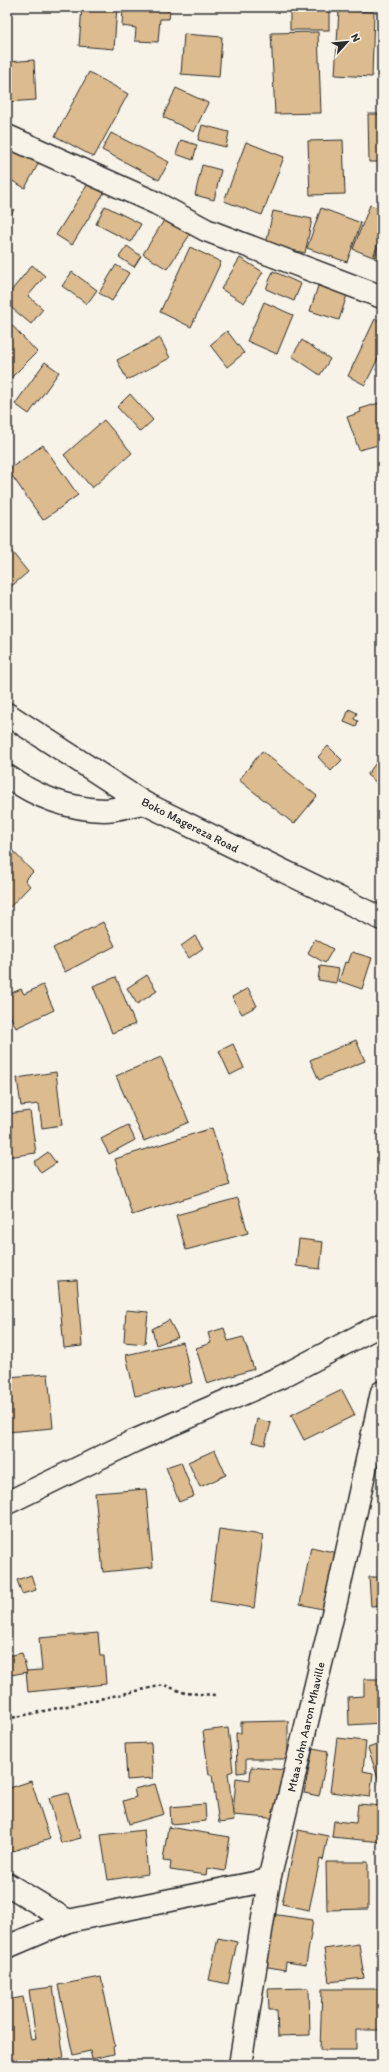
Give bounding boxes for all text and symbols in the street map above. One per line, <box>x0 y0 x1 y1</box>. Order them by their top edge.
north arrow <box>327 22 367 62</box>
text: N <box>348 31 363 44</box>
street label: Boko Magereza Road <box>139 794 241 856</box>
street label: Mtaa John Aaron Mhaville <box>284 1660 328 1793</box>

